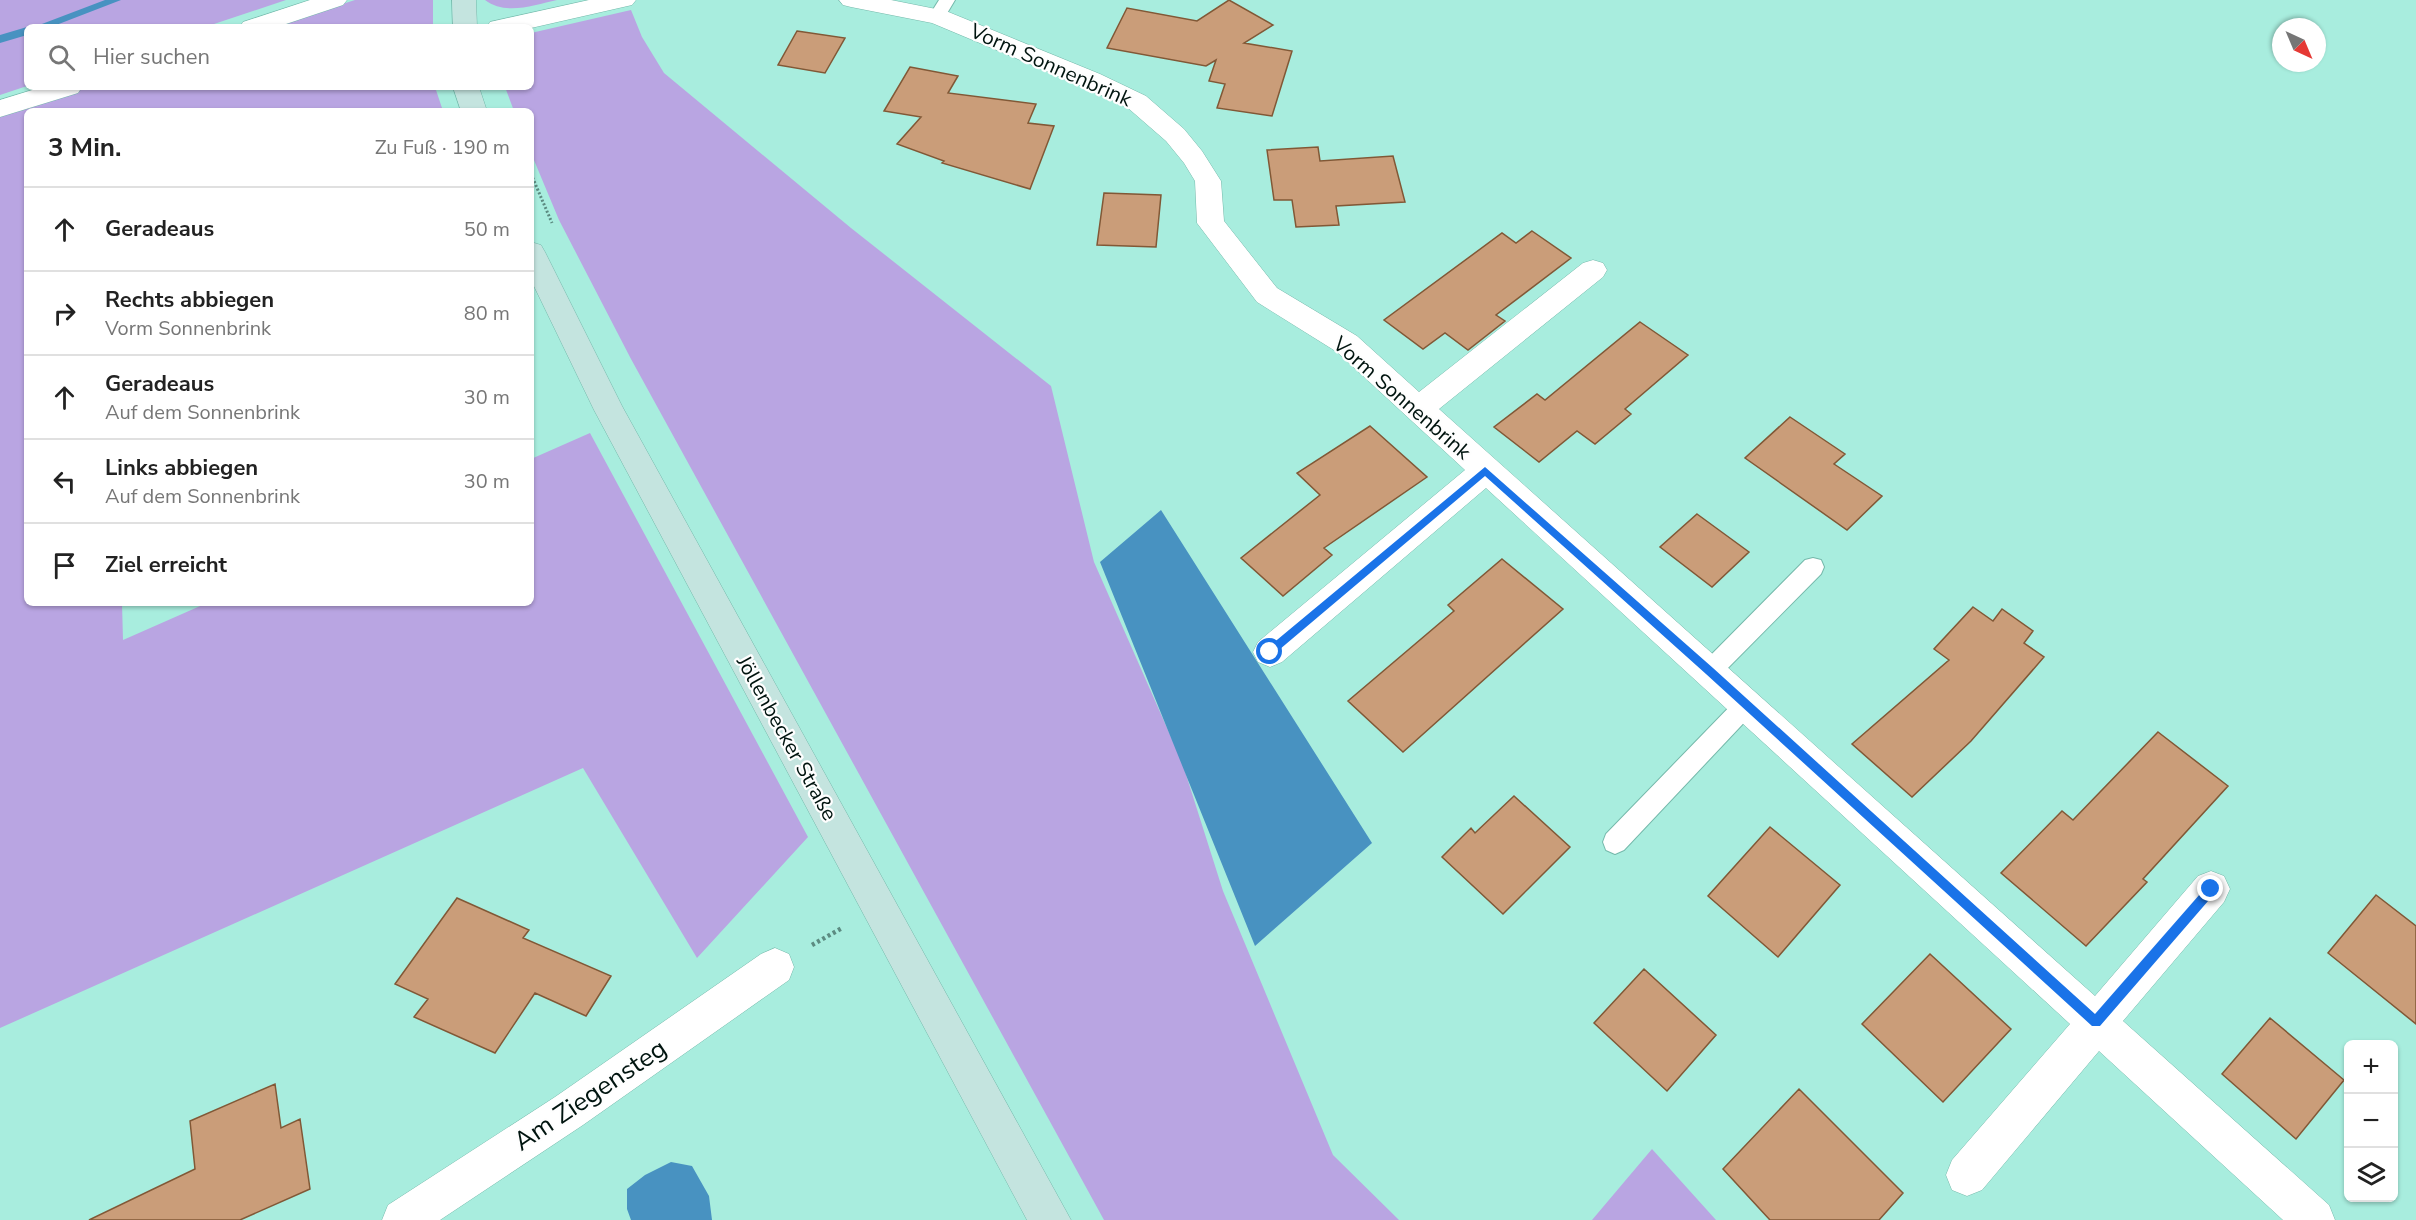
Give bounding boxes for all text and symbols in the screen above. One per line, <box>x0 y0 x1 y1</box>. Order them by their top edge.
street label: Vorm Sonnenbrink <box>965 16 1137 113</box>
north arrow <box>2272 18 2326 72</box>
search box <box>24 24 534 90</box>
icon: search <box>45 41 78 74</box>
text: Hier suchen <box>93 42 210 72</box>
text: 3 Min. <box>48 130 121 165</box>
text: Zu Fuß · 190 m <box>375 134 510 161</box>
icon: ahead <box>48 213 81 246</box>
text: Geradeaus <box>105 214 214 244</box>
text: 50 m <box>464 216 510 243</box>
text: Rechts abbiegen <box>105 285 274 315</box>
icon: right <box>48 297 81 330</box>
text: 80 m <box>464 300 510 327</box>
text: Vorm Sonnenbrink <box>105 315 271 342</box>
street label: Vorm Sonnenbrink <box>1326 330 1477 466</box>
text: Geradeaus <box>105 369 214 399</box>
icon: ahead <box>48 381 81 414</box>
text: 30 m <box>464 384 510 411</box>
text: Auf dem Sonnenbrink <box>105 399 300 426</box>
text: Links abbiegen <box>105 453 258 483</box>
icon: left <box>48 465 81 498</box>
text: 30 m <box>464 468 510 495</box>
text: Auf dem Sonnenbrink <box>105 483 300 510</box>
icon: arrive <box>48 549 81 582</box>
text: Ziel erreicht <box>105 550 227 580</box>
route start <box>1256 638 1282 664</box>
street label: Jöllenbecker Straße <box>730 650 844 825</box>
route end <box>2197 875 2223 901</box>
street label: Am Ziegensteg <box>507 1031 673 1159</box>
map controls <box>2344 1040 2398 1202</box>
button: + <box>2344 1040 2398 1094</box>
button: − <box>2344 1094 2398 1148</box>
button: layers <box>2344 1148 2398 1202</box>

